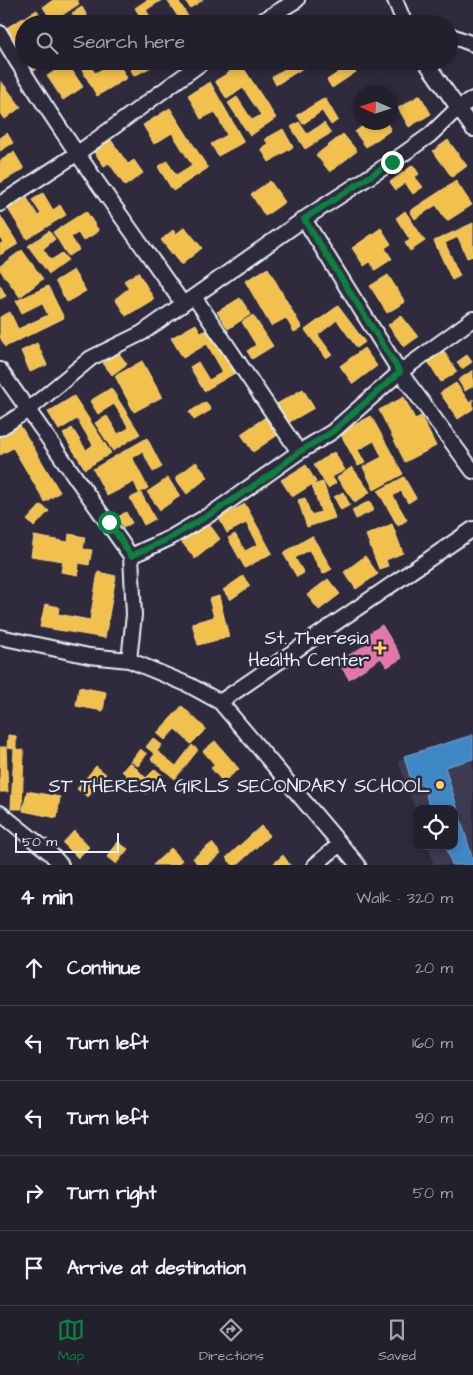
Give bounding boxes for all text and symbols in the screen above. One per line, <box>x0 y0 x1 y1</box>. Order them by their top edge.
search box <box>15 15 458 70</box>
icon: search <box>33 29 61 57</box>
text: Search here <box>73 29 185 56</box>
north arrow <box>353 85 398 130</box>
route end <box>381 151 404 174</box>
route start <box>98 511 121 534</box>
place label: St. Theresia Health Center <box>248 625 370 674</box>
marker: St. Theresia Health Center <box>373 641 387 655</box>
place label: ST THERESIA GIRLS SECONDARY SCHOOL <box>48 773 430 800</box>
marker: ST THERESIA GIRLS SECONDARY SCHOOL <box>434 779 446 791</box>
map controls <box>413 805 458 850</box>
button: locate <box>413 805 458 850</box>
scale bar <box>15 830 119 853</box>
text: 50 m <box>22 832 57 852</box>
text: 4 min <box>20 883 73 912</box>
text: Walk · 320 m <box>356 887 453 909</box>
icon: ahead <box>20 954 48 982</box>
text: Continue <box>67 955 141 982</box>
text: 20 m <box>415 957 453 979</box>
icon: left <box>20 1029 48 1057</box>
text: Turn left <box>67 1030 148 1057</box>
text: 160 m <box>412 1032 453 1054</box>
icon: left <box>20 1104 48 1132</box>
text: Turn left <box>67 1105 148 1132</box>
text: 90 m <box>415 1107 453 1129</box>
icon: right <box>20 1179 48 1207</box>
text: Turn right <box>67 1180 156 1207</box>
text: 50 m <box>413 1182 453 1204</box>
icon: arrive <box>20 1254 48 1282</box>
text: Arrive at destination <box>67 1255 246 1282</box>
tab: Map <box>57 1316 85 1366</box>
tab: Directions <box>199 1316 264 1366</box>
tab: Saved <box>378 1316 416 1366</box>

